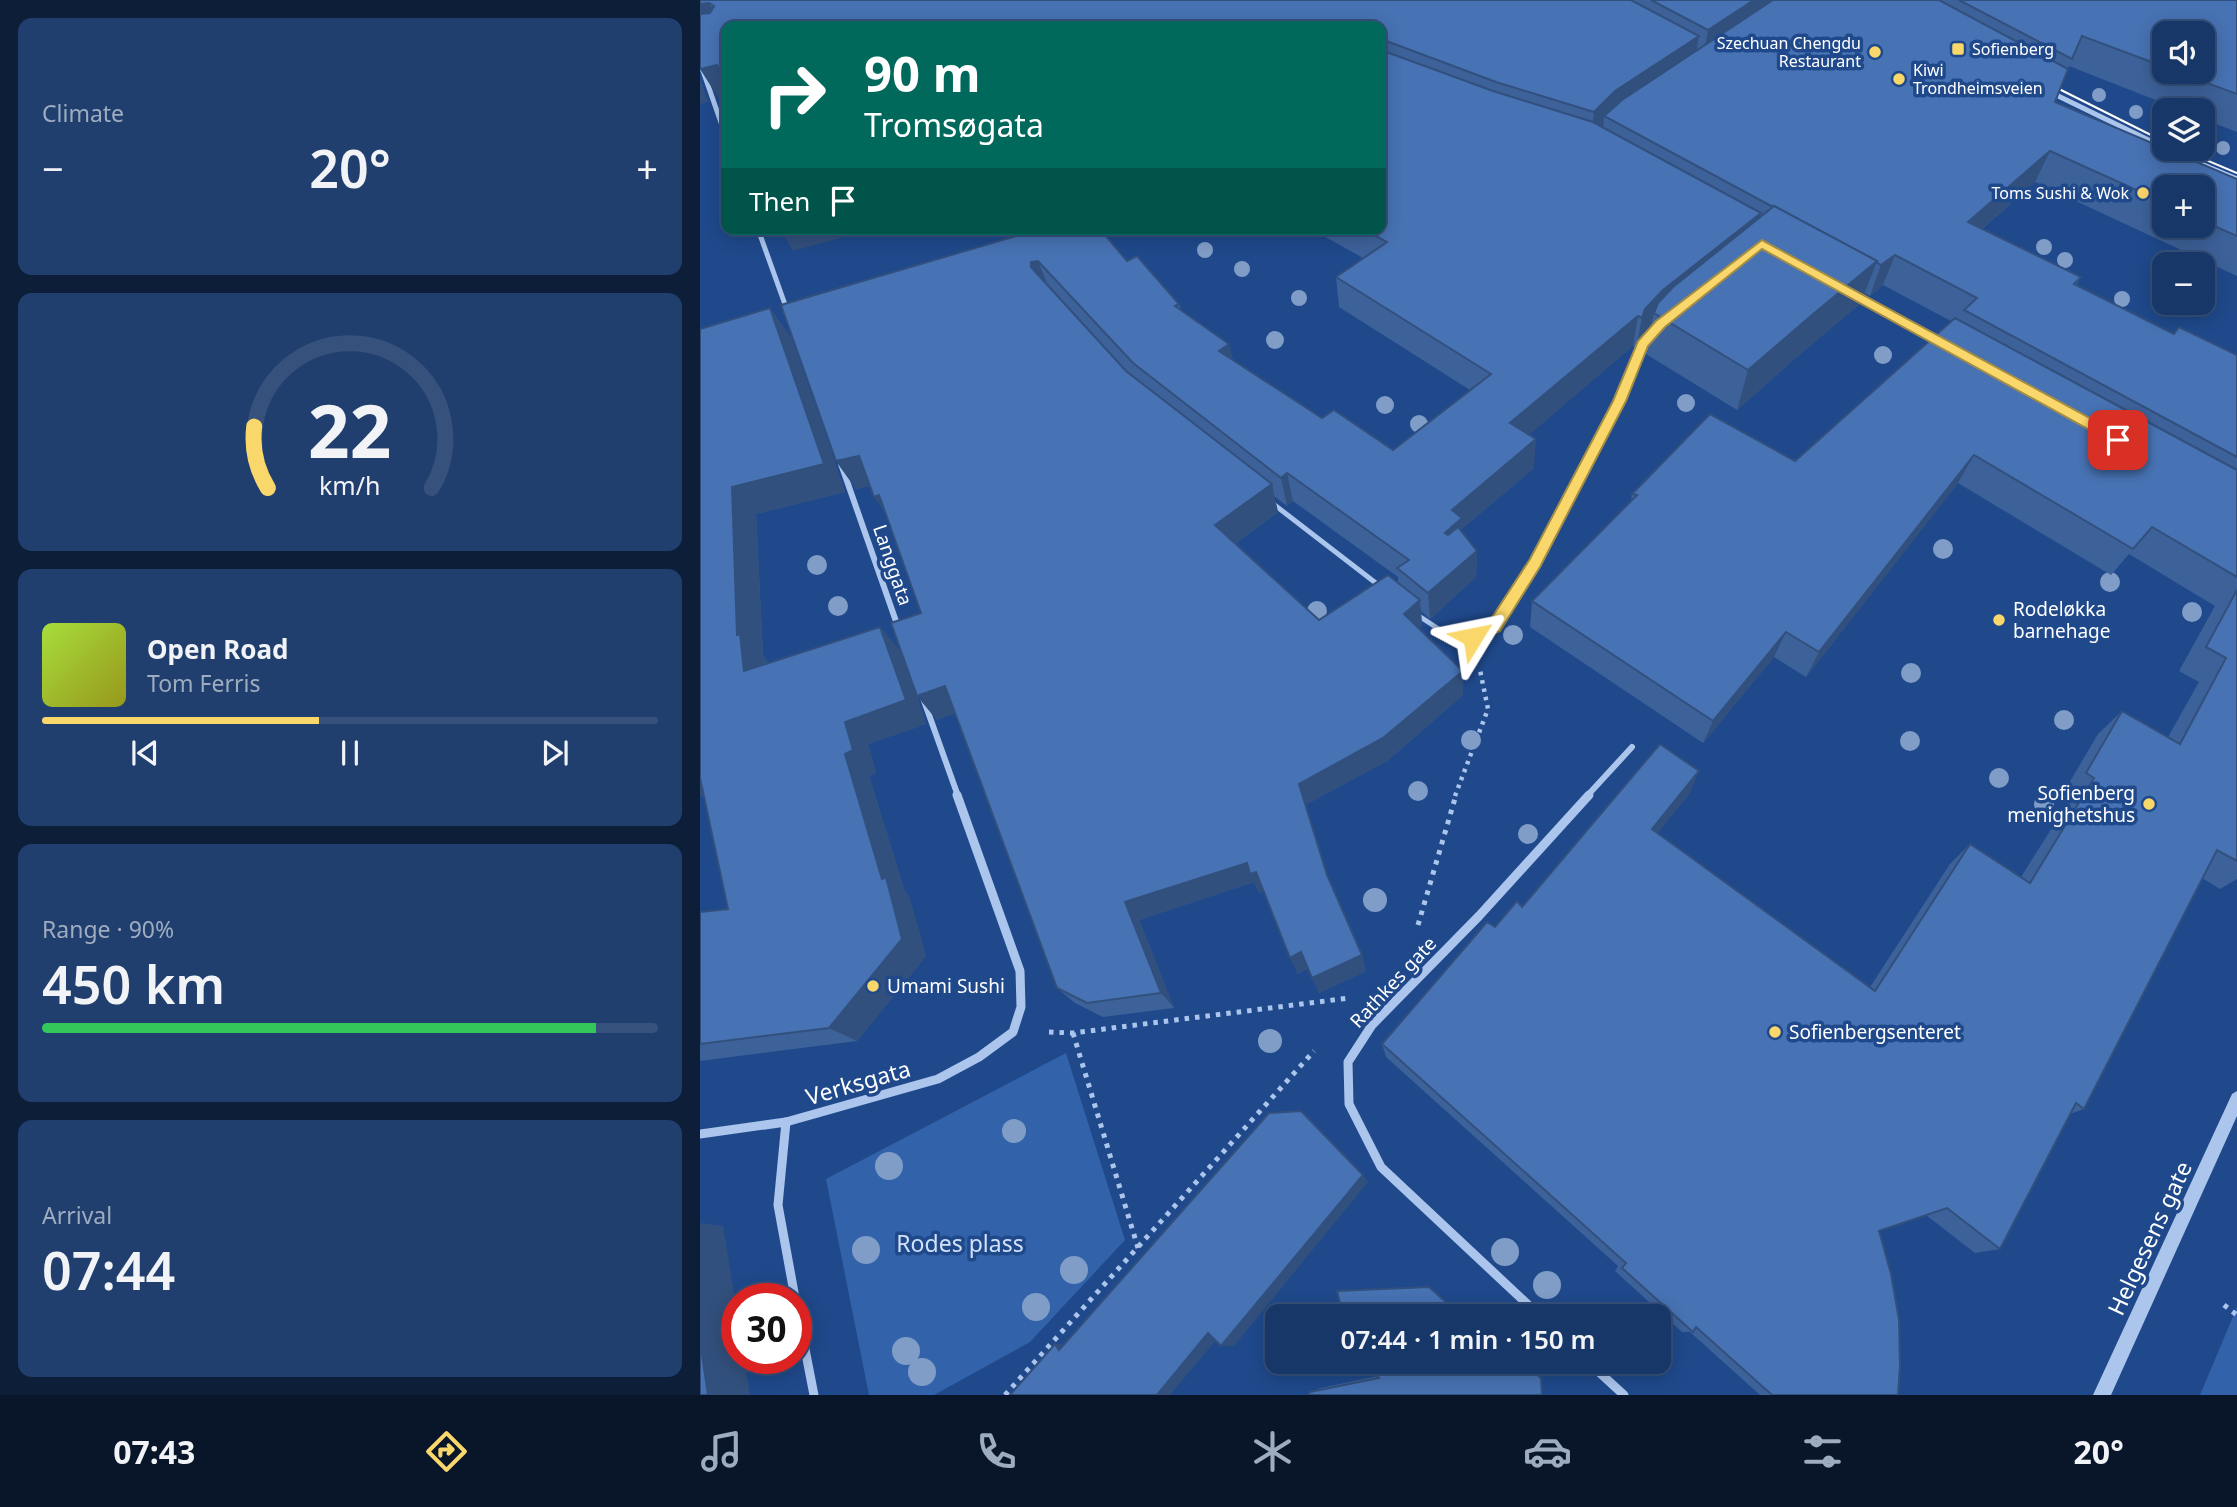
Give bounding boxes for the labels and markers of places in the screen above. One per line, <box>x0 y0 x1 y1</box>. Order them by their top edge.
place label: Szechuan Chengdu Restaurant <box>1717 32 1861 72</box>
place label: Sofienberg <box>1972 38 2054 60</box>
marker: Sofienberg <box>1950 41 1966 57</box>
marker: Szechuan Chengdu Restaurant <box>1867 44 1883 60</box>
place label: Kiwi Trondheimsveien <box>1913 59 2043 99</box>
marker: Kiwi Trondheimsveien <box>1891 71 1907 87</box>
place label: Toms Sushi & Wok <box>1992 182 2129 204</box>
marker: Toms Sushi & Wok <box>2135 185 2151 201</box>
pin <box>2088 410 2148 470</box>
place label: Rodeløkka barnehage <box>2013 596 2110 644</box>
marker: Rodeløkka barnehage <box>1991 612 2007 628</box>
place label: Sofienberg menighetshus <box>2007 780 2135 828</box>
marker: Sofienberg menighetshus <box>2141 796 2157 812</box>
place label: Umami Sushi <box>887 973 1005 999</box>
marker: Umami Sushi <box>865 978 881 994</box>
place label: Sofienbergsenteret <box>1789 1019 1961 1045</box>
marker: Sofienbergsenteret <box>1767 1024 1783 1040</box>

